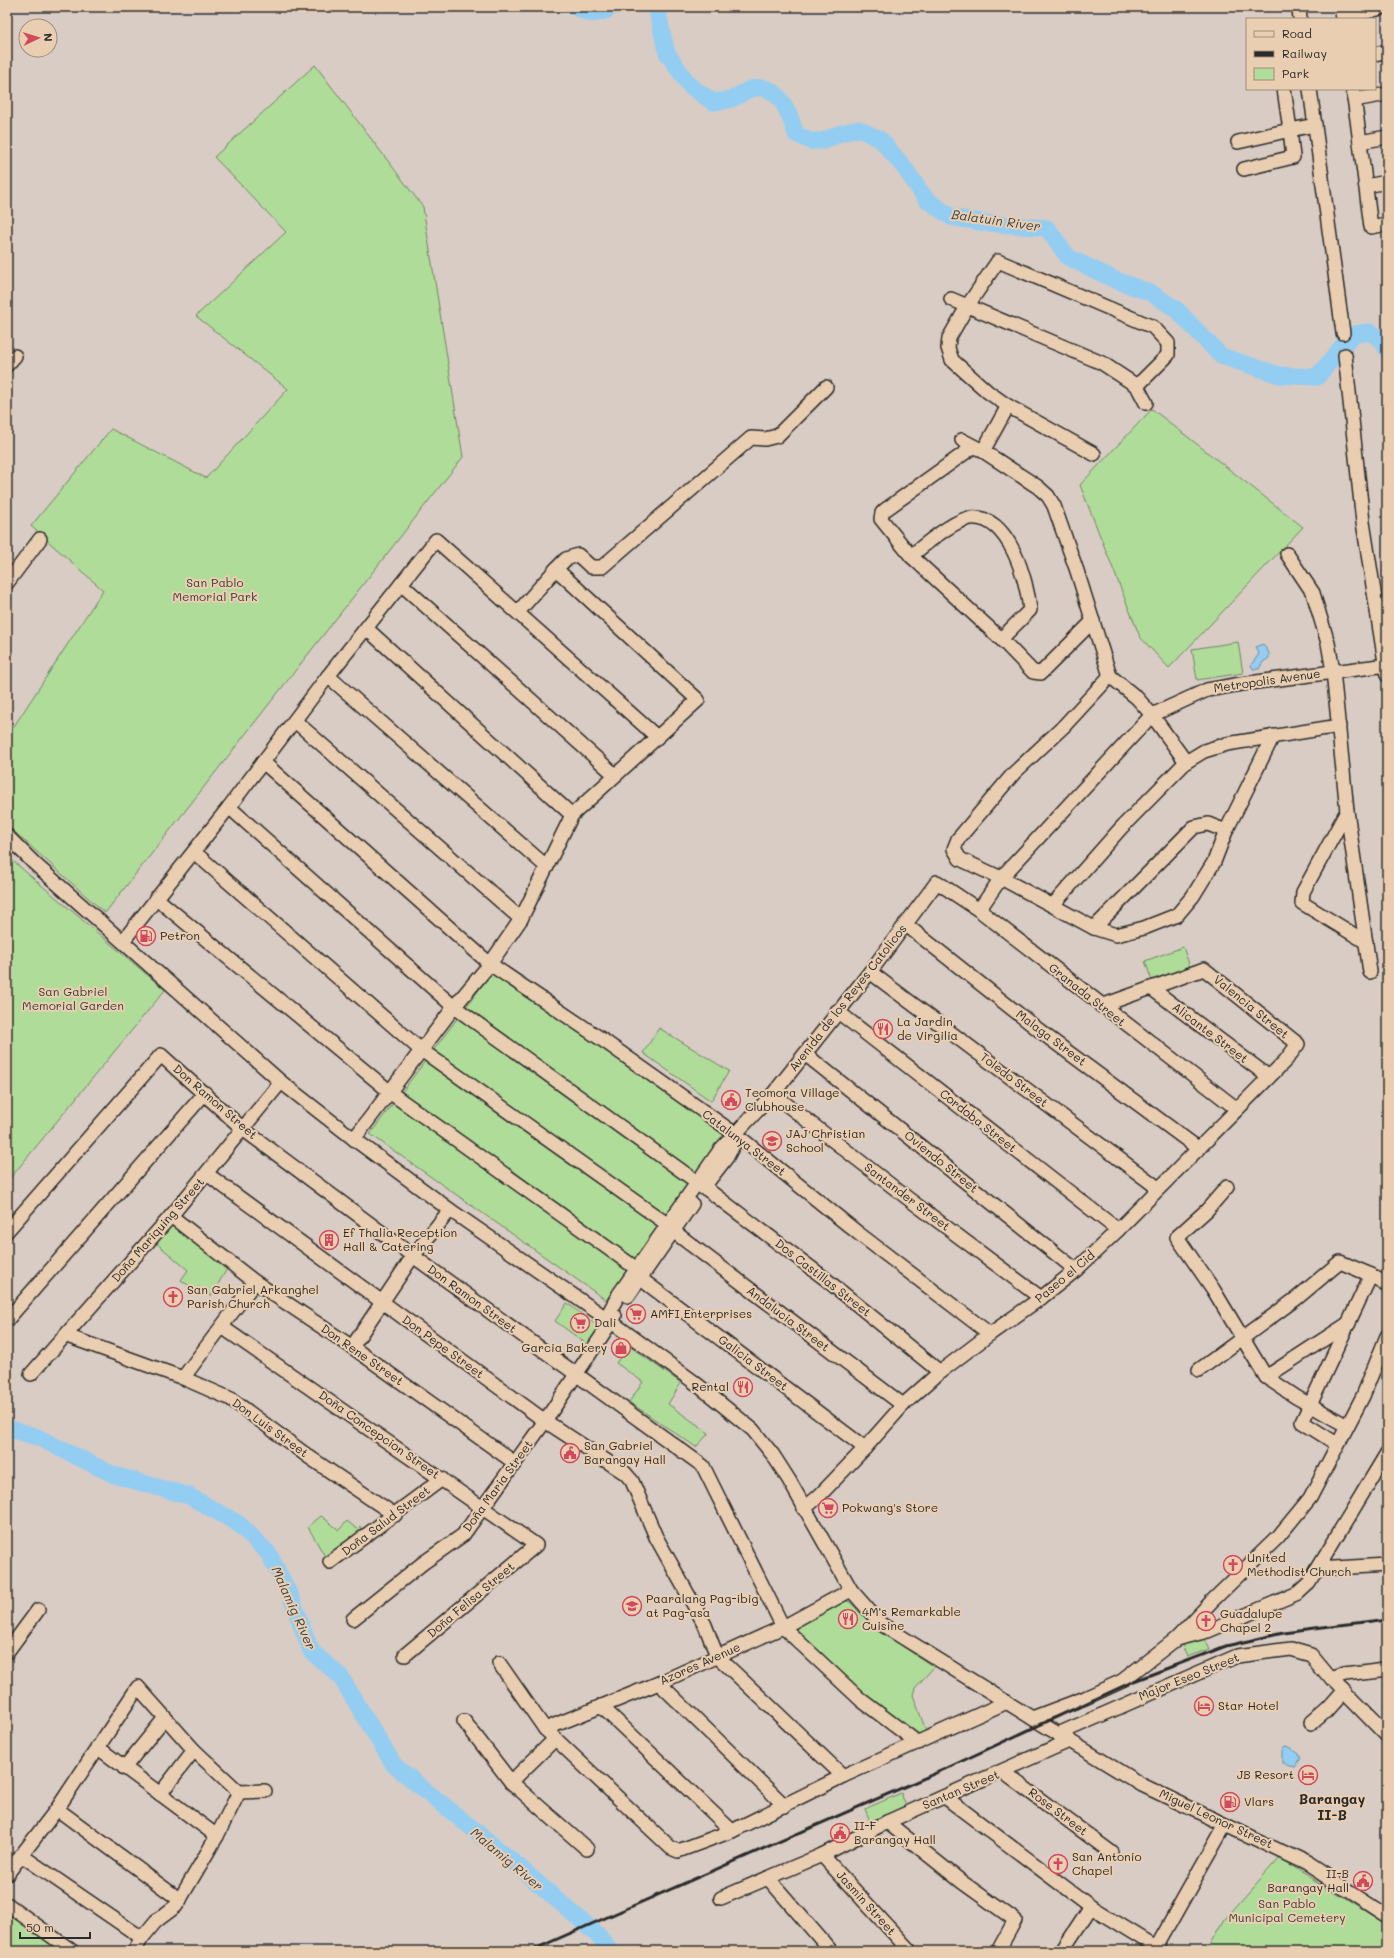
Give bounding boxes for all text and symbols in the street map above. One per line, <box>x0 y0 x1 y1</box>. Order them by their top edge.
north arrow <box>18 18 58 58</box>
legend <box>1246 18 1376 90</box>
text: Road <box>1282 25 1312 41</box>
text: N <box>41 33 56 42</box>
text: Railway <box>1282 45 1327 61</box>
text: Park <box>1282 65 1309 81</box>
water label: Balatuin River <box>951 205 1042 234</box>
park label: San Pablo Memorial Park <box>173 574 257 604</box>
street label: Metropolis Avenue <box>1212 665 1321 695</box>
street label: Avenida de los Reyes Catolicos <box>785 920 910 1074</box>
fuel station icon: Petron <box>135 925 157 947</box>
place label: Petron <box>160 927 200 943</box>
street label: Granada Street <box>1046 959 1129 1029</box>
street label: Valencia Street <box>1211 971 1293 1042</box>
park label: San Gabriel Memorial Garden <box>22 983 124 1013</box>
street label: Alicante Street <box>1169 998 1252 1066</box>
street label: Malaga Street <box>1013 1006 1090 1069</box>
place label: La Jardin de Virgilia <box>897 1013 958 1043</box>
restaurant icon: La Jardin de Virgilia <box>872 1018 894 1040</box>
street label: Toledo Street <box>977 1048 1052 1110</box>
street label: Don Ramon Street <box>170 1060 261 1142</box>
place label: Teomora Village Clubhouse <box>745 1084 840 1114</box>
street label: Cordoba Street <box>937 1085 1020 1155</box>
public building icon: Teomora Village Clubhouse <box>720 1089 742 1111</box>
street label: Catalunya Street <box>700 1105 790 1179</box>
place label: JAJ Christian School <box>786 1125 865 1155</box>
street label: Oviendo Street <box>901 1127 982 1196</box>
school or university icon: JAJ Christian School <box>761 1130 783 1152</box>
street label: Santander Street <box>862 1159 954 1234</box>
street label: Doña Mariquing Street <box>107 1174 207 1285</box>
place label: Ef Thalia Reception Hall & Catering <box>343 1224 457 1254</box>
building icon: Ef Thalia Reception Hall & Catering <box>318 1229 340 1251</box>
street label: Dos Castillas Street <box>772 1235 875 1320</box>
street label: Paseo el Cid <box>1031 1246 1098 1306</box>
street label: Don Ramon Street <box>425 1260 520 1336</box>
place label: San Gabriel Arkanghel Parish Church <box>187 1281 319 1311</box>
street label: Andalucia Street <box>744 1282 833 1355</box>
church icon: San Gabriel Arkanghel Parish Church <box>162 1286 184 1308</box>
supermarket icon: AMFI Enterprises <box>625 1303 647 1325</box>
place label: AMFI Enterprises <box>650 1305 752 1321</box>
street label: Don Pepe Street <box>399 1311 488 1381</box>
supermarket icon: Dali <box>569 1312 591 1334</box>
place label: Dali <box>594 1314 616 1330</box>
street label: Don Rene Street <box>318 1320 407 1389</box>
street label: Galicia Street <box>716 1331 792 1394</box>
shop icon: Garcia Bakery <box>610 1337 632 1359</box>
place label: Garcia Bakery <box>522 1339 607 1355</box>
restaurant icon: Rental <box>732 1376 754 1398</box>
place label: Rental <box>691 1378 729 1394</box>
street label: Doña Concepcion Street <box>316 1386 443 1482</box>
street label: Don Luis Street <box>229 1394 312 1460</box>
street label: Doña Maria Street <box>459 1436 536 1534</box>
place label: San Gabriel Barangay Hall <box>584 1437 666 1467</box>
public building icon: San Gabriel Barangay Hall <box>559 1442 581 1464</box>
street label: Doña Salud Street <box>338 1482 433 1559</box>
supermarket icon: Pokwang's Store <box>817 1497 839 1519</box>
place label: Pokwang's Store <box>842 1499 938 1515</box>
place label: United Methodist Church <box>1247 1549 1351 1579</box>
church icon: United Methodist Church <box>1222 1554 1244 1576</box>
street label: Doña Felisa Street <box>423 1558 517 1641</box>
water label: Malamig River <box>268 1563 321 1653</box>
place label: Paaralang Pag-ibig at Pag-asa <box>646 1590 759 1620</box>
school or university icon: Paaralang Pag-ibig at Pag-asa <box>621 1595 643 1617</box>
place label: 4M's Remarkable Cuisine <box>862 1603 961 1633</box>
place label: Guadalupe Chapel 2 <box>1220 1605 1282 1635</box>
restaurant icon: 4M's Remarkable Cuisine <box>837 1608 859 1630</box>
church icon: Guadalupe Chapel 2 <box>1195 1610 1217 1632</box>
street label: Azores Avenue <box>657 1638 742 1688</box>
street label: Major Eseo Street <box>1136 1649 1241 1704</box>
hotel icon: Star Hotel <box>1193 1695 1215 1717</box>
place label: Star Hotel <box>1218 1697 1279 1713</box>
hotel icon: JB Resort <box>1297 1764 1319 1786</box>
street label: Santan Street <box>920 1766 1002 1813</box>
place label: JB Resort <box>1237 1766 1294 1782</box>
street label: Rose Street <box>1026 1784 1091 1839</box>
street label: Miguel Leonor Street <box>1157 1785 1276 1851</box>
district label: Barangay II-B <box>1299 1789 1366 1824</box>
fuel station icon: Vlars <box>1219 1791 1241 1813</box>
place label: Vlars <box>1244 1793 1274 1809</box>
place label: II-F Barangay Hall <box>854 1817 936 1847</box>
public building icon: II-F Barangay Hall <box>829 1822 851 1844</box>
water label: Malamig River <box>468 1823 547 1894</box>
place label: San Antonio Chapel <box>1072 1848 1142 1878</box>
church icon: San Antonio Chapel <box>1047 1853 1069 1875</box>
place label: II-B Barangay Hall <box>1267 1865 1349 1895</box>
street label: Jasmin Street <box>833 1867 900 1938</box>
public building icon: II-B Barangay Hall <box>1352 1870 1374 1892</box>
park label: San Pablo Municipal Cemetery <box>1229 1895 1345 1925</box>
scale bar <box>20 1914 90 1940</box>
text: 50 m <box>26 1919 54 1935</box>

